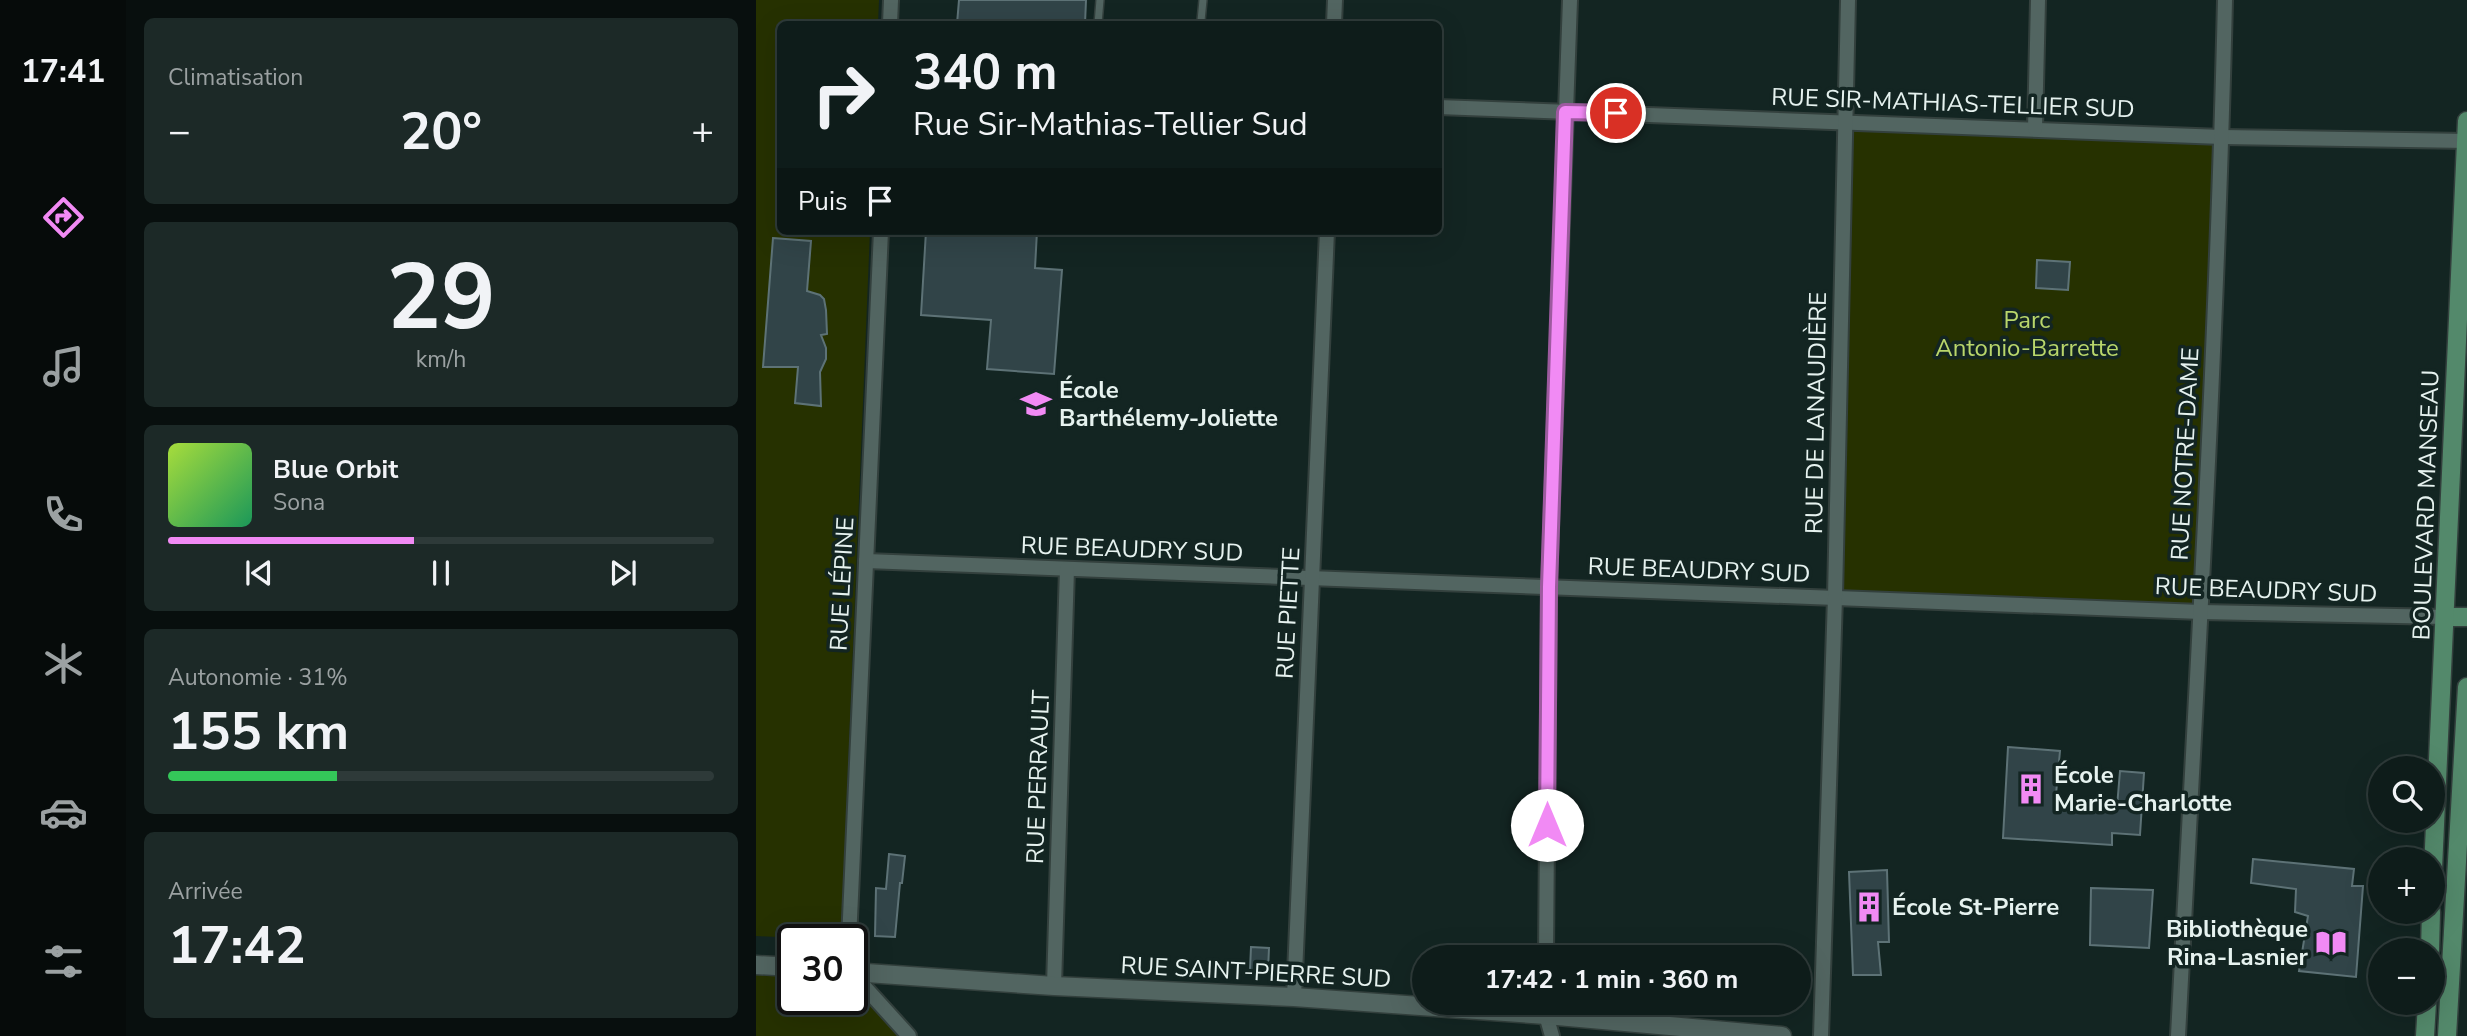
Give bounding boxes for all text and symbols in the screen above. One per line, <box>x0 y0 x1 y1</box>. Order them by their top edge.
text: 340 m <box>913 39 1057 106</box>
icon: right <box>798 49 889 140</box>
text: 17:41 <box>21 50 105 93</box>
text: Climatisation <box>168 62 303 93</box>
street label: RUE SIR-MATHIAS-TELLIER SUD <box>1771 81 2135 125</box>
pin <box>1586 83 1646 143</box>
icon: arrive <box>1597 94 1635 132</box>
text: 20° <box>400 96 482 167</box>
text: Rue Sir-Mathias-Tellier Sud <box>913 103 1308 146</box>
text: − <box>168 106 191 157</box>
text: + <box>691 106 714 157</box>
icon: arrive <box>861 182 899 220</box>
text: Puis <box>798 184 847 219</box>
icon: directions <box>39 193 88 242</box>
text: 29 <box>386 236 496 360</box>
street label: RUE DE LANAUDIÈRE <box>1798 292 1834 534</box>
park label: Parc Antonio-Barrette <box>1935 304 2119 364</box>
icon: music <box>39 342 88 391</box>
text: km/h <box>416 344 466 375</box>
street label: RUE NOTRE-DAME <box>2163 347 2207 561</box>
street label: BOULEVARD MANSEAU <box>2405 369 2447 641</box>
place label: École Barthélemy-Joliette <box>1059 374 1278 434</box>
school or university icon: École Barthélemy-Joliette <box>1019 387 1053 421</box>
text: Blue Orbit <box>273 452 398 487</box>
text: Sona <box>273 487 325 518</box>
icon: phone <box>39 490 88 539</box>
street label: RUE LÉPINE <box>823 516 861 652</box>
street label: RUE BEAUDRY SUD <box>1020 529 1244 569</box>
street label: RUE PIETTE <box>1269 546 1307 680</box>
street label: RUE BEAUDRY SUD <box>1587 550 1811 590</box>
icon: previous <box>240 554 278 592</box>
icon: pause <box>422 554 460 592</box>
icon: next <box>604 554 642 592</box>
street label: RUE BEAUDRY SUD <box>2154 570 2378 610</box>
icon: climate <box>39 639 88 688</box>
text: Autonomie · 31% <box>168 662 348 693</box>
street label: RUE PERRAULT <box>1019 689 1057 864</box>
text: 155 km <box>168 696 349 767</box>
map controls <box>2368 756 2445 1015</box>
button: search <box>2368 756 2445 833</box>
place label: École Marie-Charlotte <box>2054 759 2232 819</box>
building icon: École Marie-Charlotte <box>2014 772 2048 806</box>
icon: car <box>39 788 88 837</box>
position arrow <box>1510 788 1584 862</box>
button: + <box>2368 847 2445 924</box>
text: Arrivée <box>168 876 243 907</box>
building icon: École St-Pierre <box>1852 890 1886 924</box>
place label: École St-Pierre <box>1892 891 2059 923</box>
text: 17:42 <box>168 910 306 981</box>
place label: Bibliothèque Rina-Lasnier <box>2166 913 2309 973</box>
speed limit sign: 30 <box>777 924 868 1015</box>
library icon: Bibliothèque Rina-Lasnier <box>2314 926 2348 960</box>
icon: filters <box>39 937 88 986</box>
button: − <box>2368 938 2445 1015</box>
street label: RUE SAINT-PIERRE SUD <box>1120 949 1392 995</box>
text: 17:42 · 1 min · 360 m <box>1485 962 1738 997</box>

